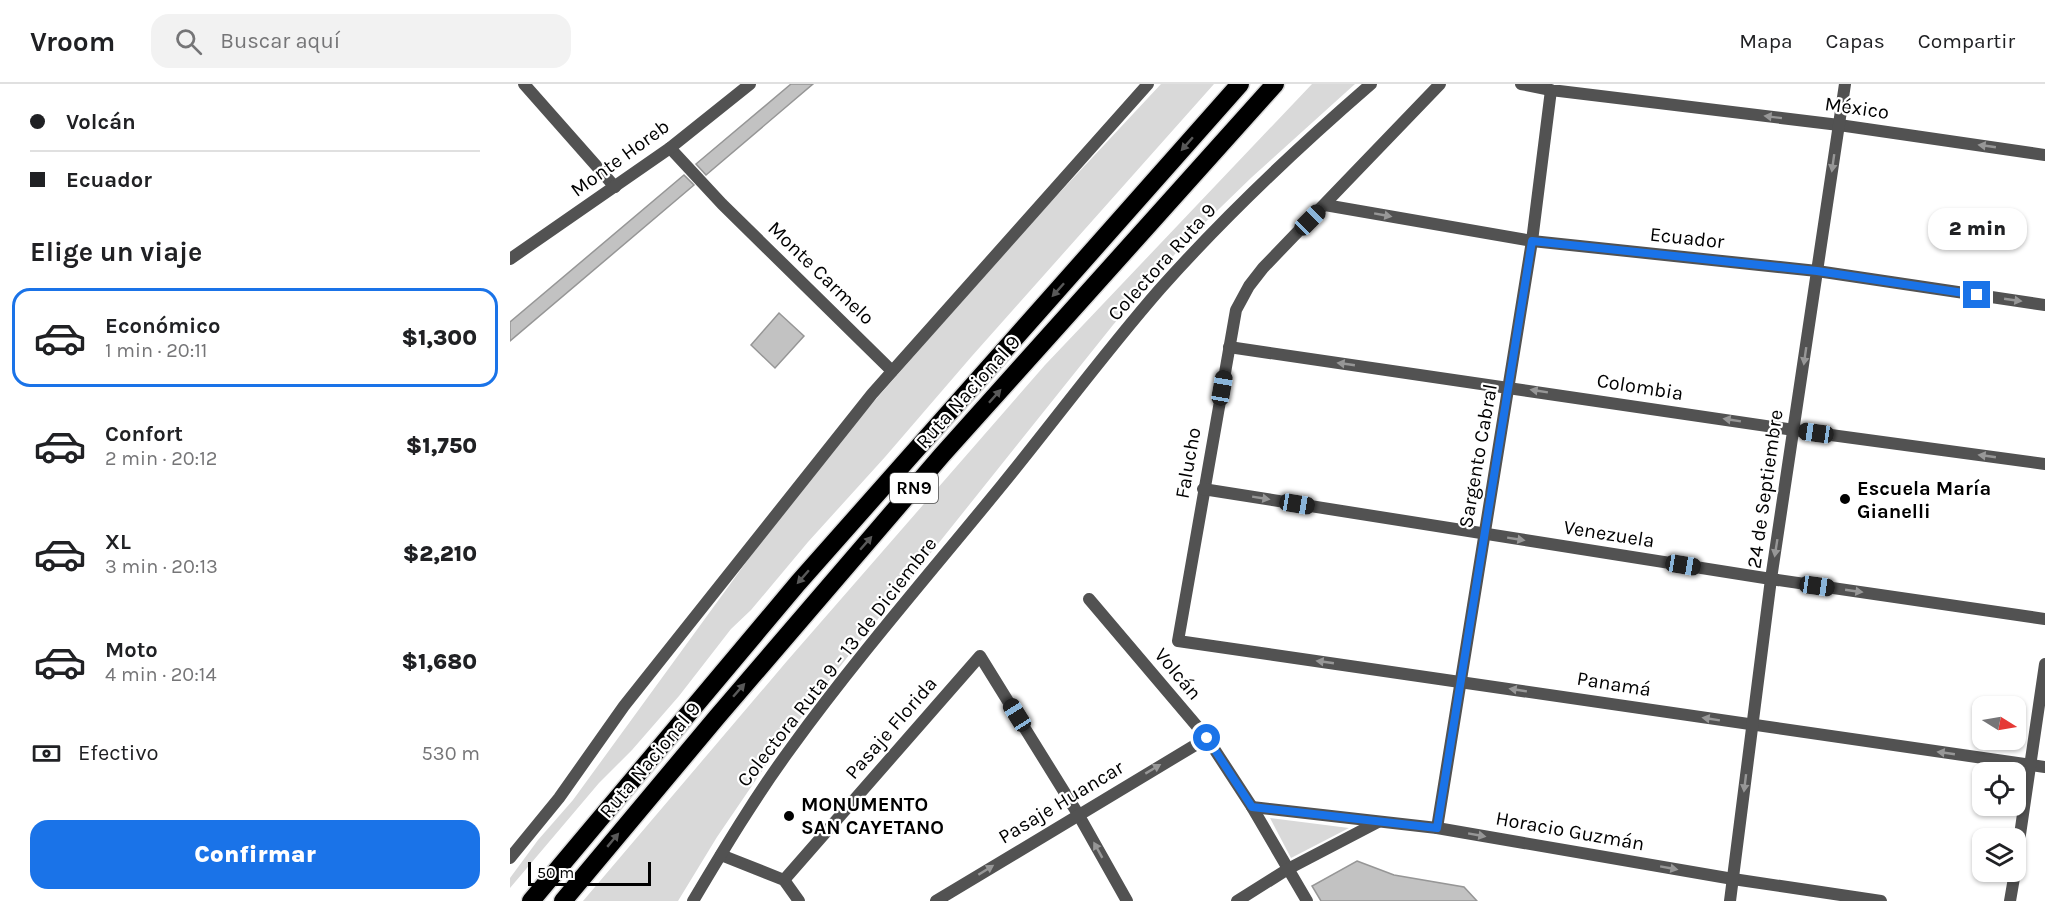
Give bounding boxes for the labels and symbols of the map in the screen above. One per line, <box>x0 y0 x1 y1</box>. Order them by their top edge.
street label: México <box>1823 92 1891 124</box>
one-way arrow <box>1764 112 1783 122</box>
street label: Monte Horeb <box>566 115 674 201</box>
one-way arrow <box>1180 136 1194 151</box>
one-way arrow <box>1977 142 1996 151</box>
one-way arrow <box>1829 153 1838 172</box>
street label: Colectora Ruta 9 <box>1103 199 1221 325</box>
car <box>1291 201 1329 239</box>
callout: 2 min <box>1928 208 2026 250</box>
one-way arrow <box>1374 211 1393 220</box>
street label: Monte Carmelo <box>763 217 879 329</box>
street label: Ecuador <box>1649 223 1726 253</box>
route end <box>1963 281 1990 308</box>
one-way arrow <box>1051 282 1065 297</box>
one-way arrow <box>2004 295 2023 304</box>
street label: Ruta Nacional 9 <box>911 331 1025 453</box>
one-way arrow <box>1800 346 1809 365</box>
one-way arrow <box>1336 359 1355 368</box>
car <box>1210 369 1234 407</box>
street label: Colombia <box>1595 369 1685 405</box>
street label: Sargento Cabral <box>1454 382 1502 530</box>
one-way arrow <box>1529 387 1548 396</box>
one-way arrow <box>988 389 1001 404</box>
street label: 24 de Septiembre <box>1742 408 1788 570</box>
one-way arrow <box>1722 416 1741 425</box>
car <box>1797 422 1835 444</box>
street label: Falucho <box>1170 426 1206 500</box>
one-way arrow <box>1977 451 1996 461</box>
road number: RN9 <box>890 473 938 503</box>
place label: Escuela María Gianelli <box>1857 477 1991 523</box>
car <box>1278 492 1316 516</box>
marker: Escuela María Gianelli <box>1838 492 1852 506</box>
one-way arrow <box>1252 494 1271 503</box>
street label: Venezuela <box>1562 515 1656 553</box>
street label: Colectora Ruta 9 - 13 de Diciembre <box>732 533 942 791</box>
one-way arrow <box>1507 535 1526 544</box>
one-way arrow <box>859 536 872 551</box>
one-way arrow <box>1771 539 1780 558</box>
car <box>1664 553 1702 577</box>
one-way arrow <box>797 569 810 584</box>
car <box>1798 575 1836 597</box>
one-way arrow <box>1845 587 1864 596</box>
street label: Volcán <box>1150 643 1206 705</box>
one-way arrow <box>1316 657 1335 666</box>
street label: Panamá <box>1575 667 1653 701</box>
street label: Pasaje Florida <box>840 672 942 784</box>
one-way arrow <box>732 683 746 698</box>
one-way arrow <box>1509 685 1528 694</box>
car <box>1000 695 1034 735</box>
north arrow <box>1972 696 2026 750</box>
street label: Ruta Nacional 9 <box>595 697 705 823</box>
one-way arrow <box>1701 714 1720 723</box>
route start <box>1193 724 1220 751</box>
one-way arrow <box>1936 748 1955 757</box>
street label: Pasaje Huancar <box>994 755 1128 848</box>
one-way arrow <box>1145 764 1161 775</box>
one-way arrow <box>1740 774 1750 793</box>
place label: MONUMENTO SAN CAYETANO <box>801 793 944 839</box>
street label: Horacio Guzmán <box>1494 807 1646 855</box>
marker: MONUMENTO SAN CAYETANO <box>782 809 796 823</box>
one-way arrow <box>1467 831 1486 840</box>
one-way arrow <box>607 832 619 847</box>
one-way arrow <box>1093 841 1103 858</box>
scale bar <box>528 859 651 886</box>
one-way arrow <box>1659 864 1678 873</box>
one-way arrow <box>978 865 994 876</box>

